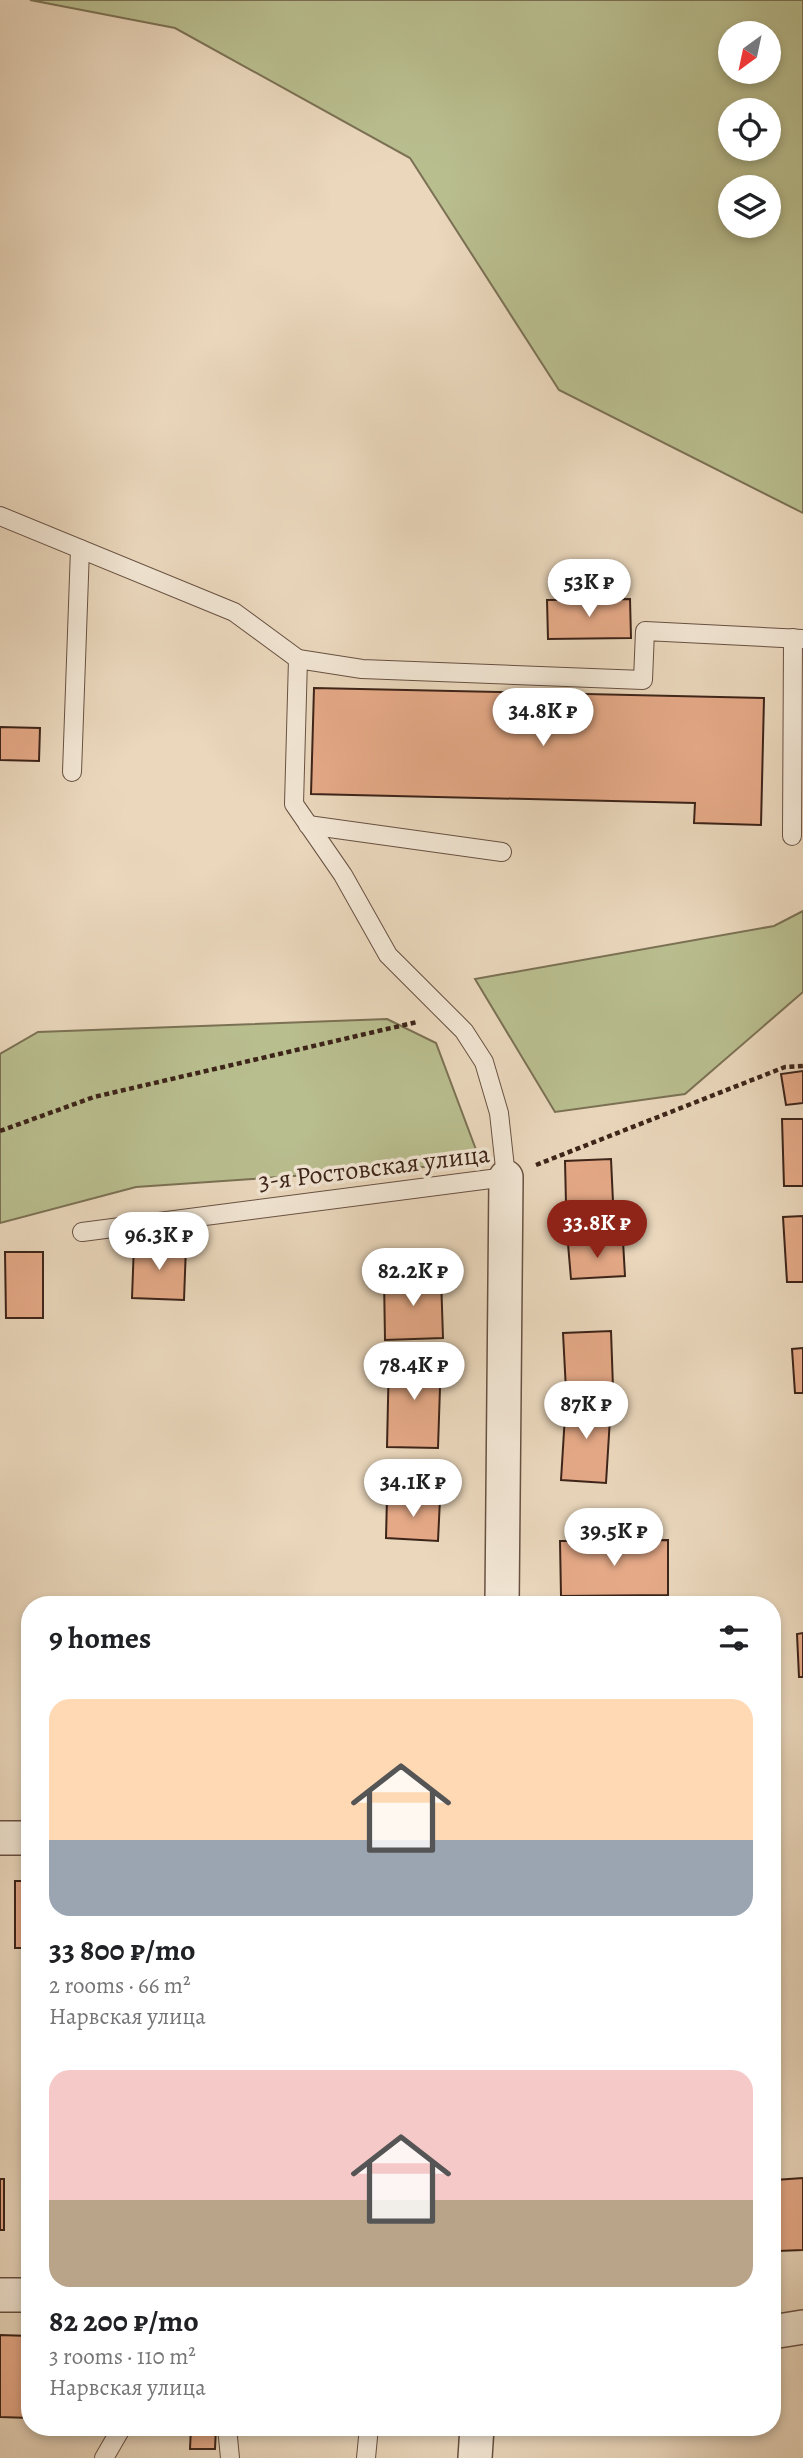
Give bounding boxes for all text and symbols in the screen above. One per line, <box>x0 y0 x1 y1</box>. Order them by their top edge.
north arrow <box>718 21 780 84</box>
map controls <box>718 21 781 238</box>
button: locate <box>718 98 781 161</box>
button: layers <box>718 175 781 238</box>
pin: 53K ₽ <box>540 560 638 619</box>
text: 53K ₽ <box>564 566 614 597</box>
pin: 34.8K ₽ <box>478 688 608 748</box>
text: 34.8K ₽ <box>509 695 577 726</box>
street label: 3-я Ростовская улица <box>256 1136 492 1199</box>
pin: 33.8K ₽ <box>532 1200 662 1260</box>
text: 33.8K ₽ <box>563 1207 631 1238</box>
pin: 96.3K ₽ <box>94 1212 224 1272</box>
text: 96.3K ₽ <box>125 1219 193 1250</box>
pin: 82.2K ₽ <box>348 1248 478 1308</box>
text: 82.2K ₽ <box>378 1255 448 1286</box>
pin: 78.4K ₽ <box>349 1342 479 1402</box>
text: 78.4K ₽ <box>380 1349 448 1380</box>
pin: 87K ₽ <box>537 1382 635 1441</box>
text: 87K ₽ <box>560 1388 612 1419</box>
pin: 34.1K ₽ <box>348 1460 478 1519</box>
text: 34.1K ₽ <box>380 1466 446 1497</box>
pin: 39.5K ₽ <box>549 1508 679 1568</box>
text: 39.5K ₽ <box>580 1515 648 1546</box>
text: 9 homes <box>49 1618 151 1658</box>
icon: filters <box>715 1619 753 1657</box>
icon: home <box>338 1745 464 1871</box>
text: 33 800 ₽/mo <box>49 1930 196 1970</box>
text: 2 rooms · 66 m² <box>49 1970 191 2001</box>
text: Нарвская улица <box>49 2001 206 2032</box>
icon: home <box>338 2116 464 2242</box>
text: 82 200 ₽/mo <box>49 2301 199 2341</box>
text: 3 rooms · 110 m² <box>49 2341 196 2372</box>
text: Нарвская улица <box>49 2372 206 2403</box>

